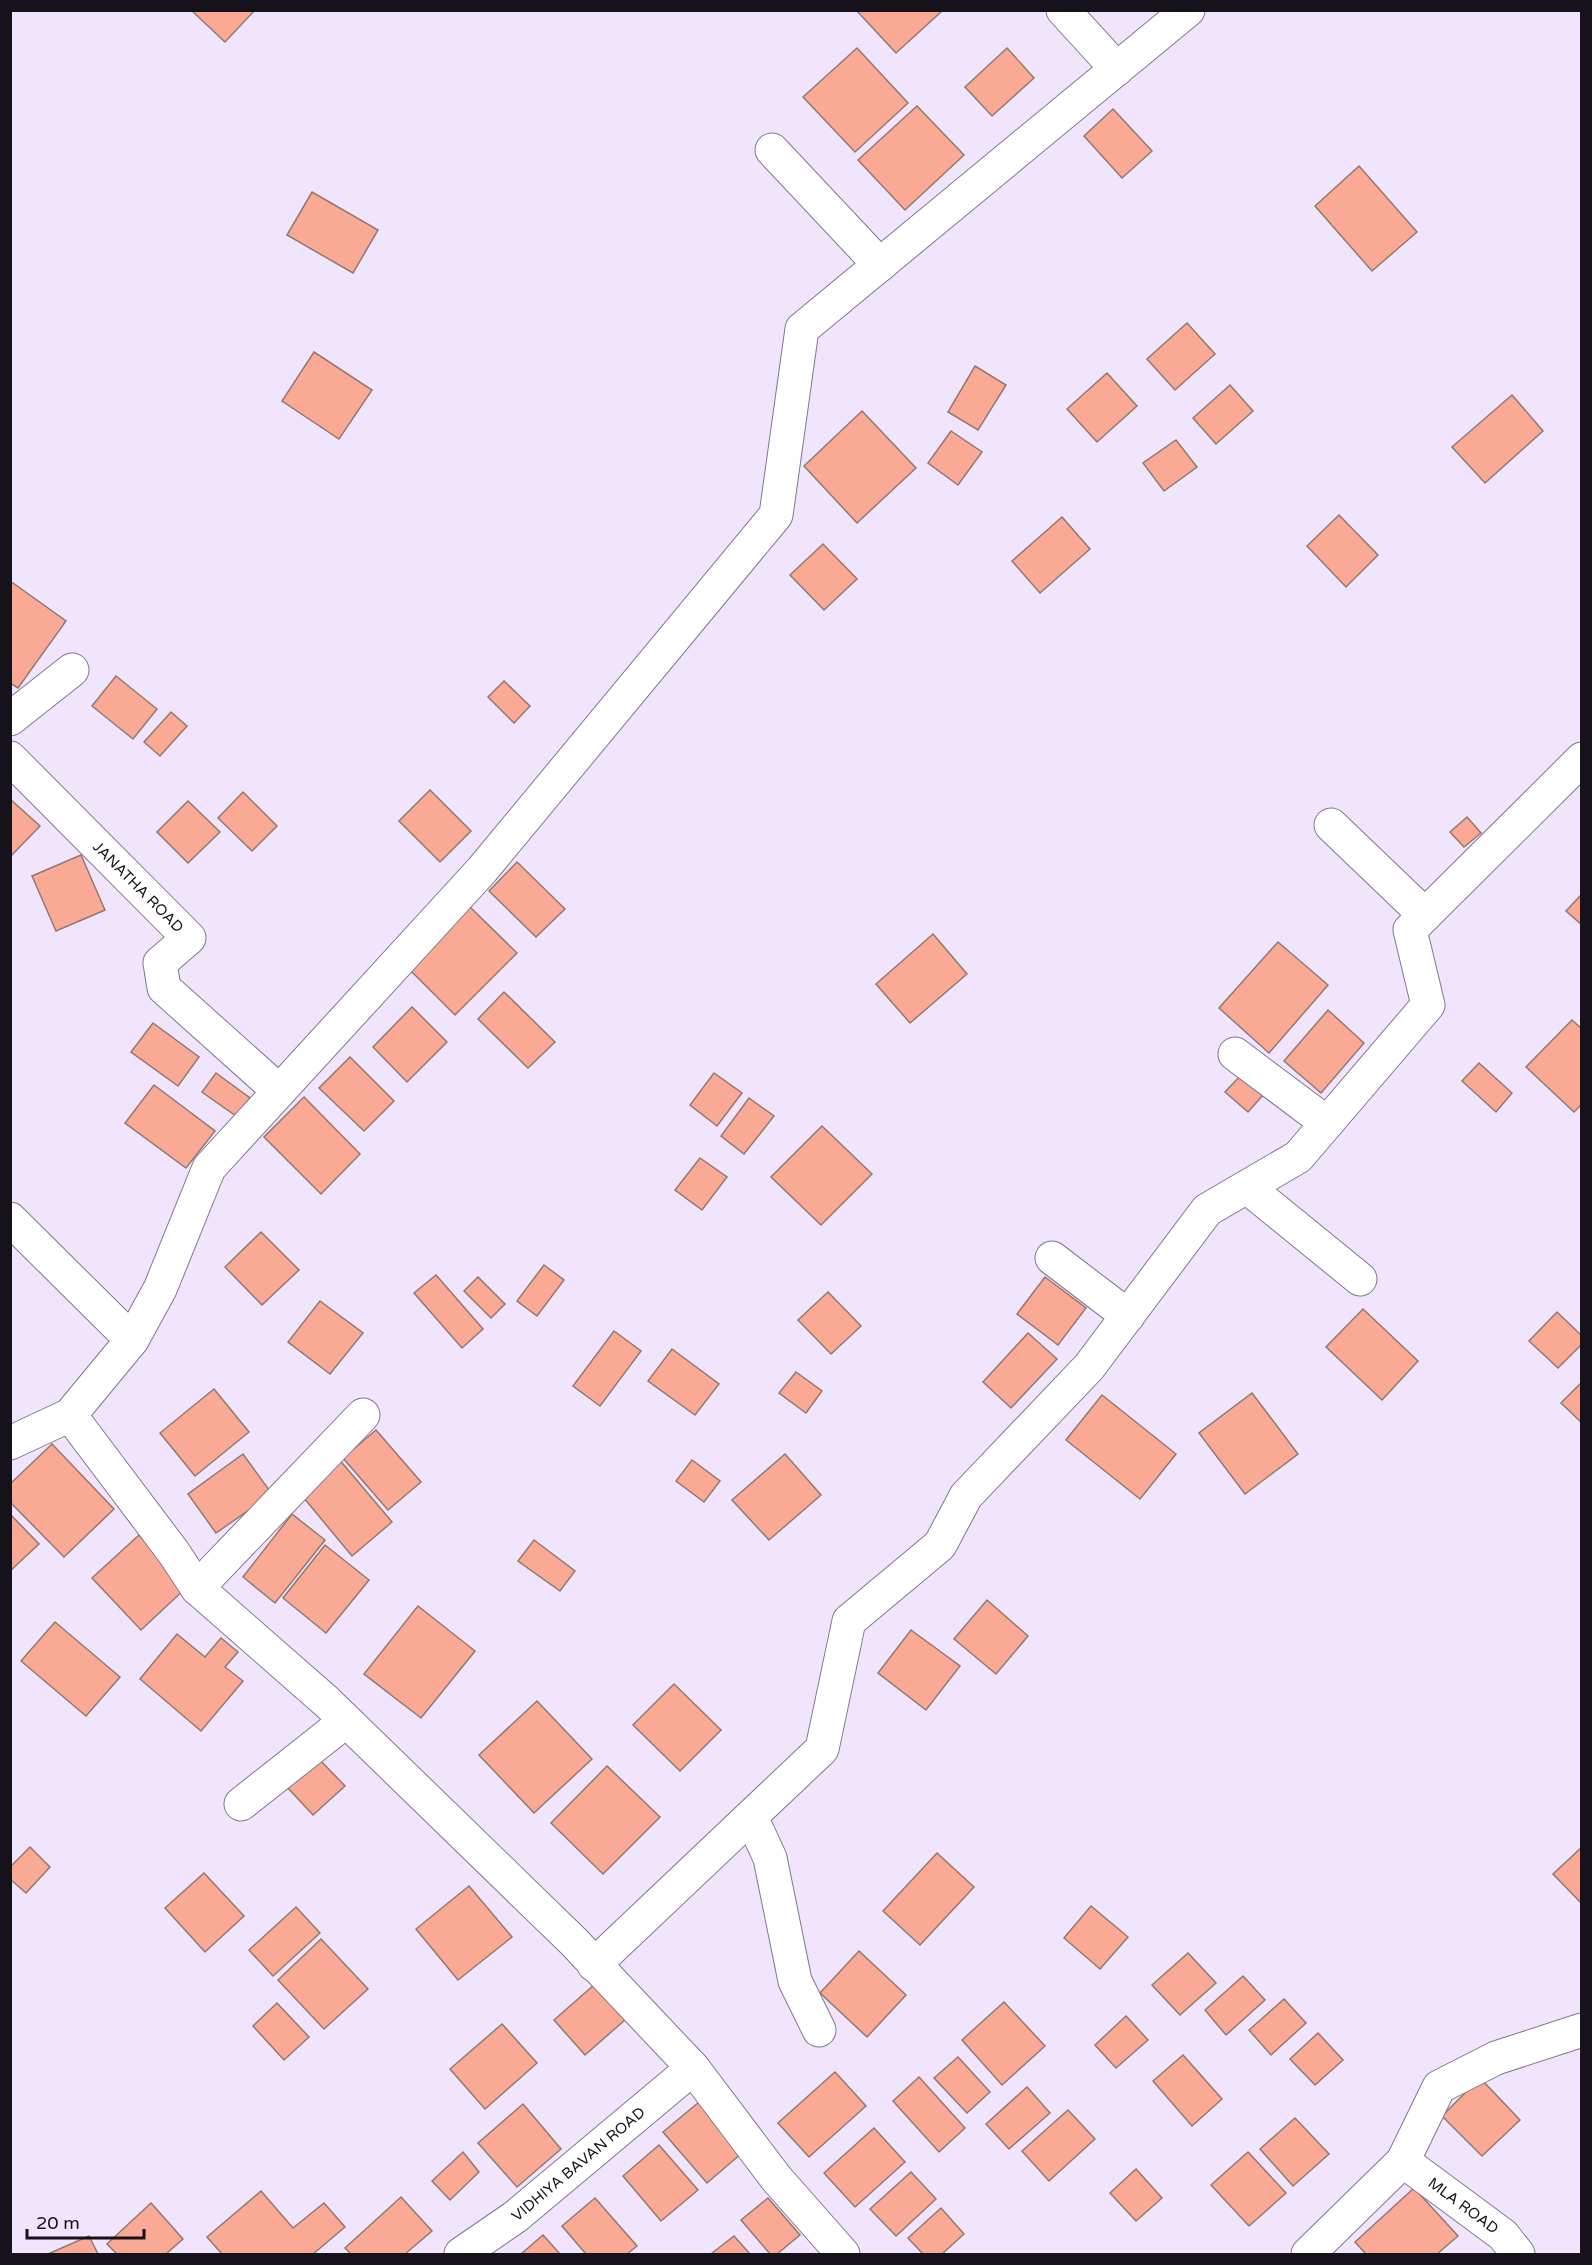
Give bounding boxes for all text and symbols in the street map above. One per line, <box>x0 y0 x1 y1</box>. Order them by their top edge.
street label: JANATHA ROAD <box>89 838 187 936</box>
street label: VIDHIYA BAVAN ROAD <box>508 2103 649 2225</box>
street label: MLA ROAD <box>1425 2174 1502 2238</box>
scale bar <box>27 2202 144 2240</box>
text: 20 m <box>36 2212 80 2234</box>

